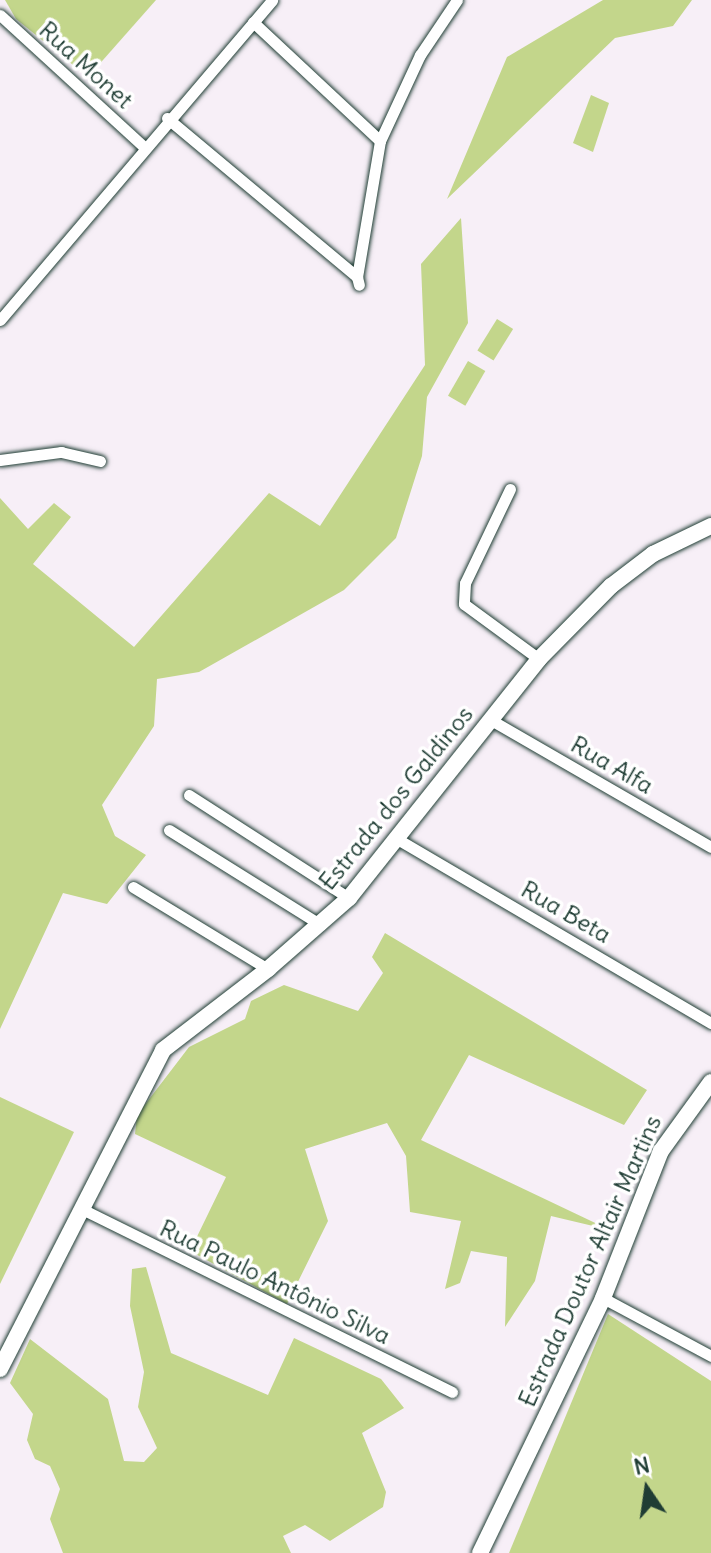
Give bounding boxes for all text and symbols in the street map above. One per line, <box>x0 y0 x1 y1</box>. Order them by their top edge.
street label: Rua Monet <box>33 15 139 115</box>
street label: Estrada dos Galdinos <box>313 700 479 896</box>
street label: Rua Alfa <box>566 730 658 800</box>
street label: Rua Beta <box>516 875 616 949</box>
street label: Estrada Doutor Altair Martins <box>513 1111 667 1411</box>
street label: Rua Paulo Antônio Silva <box>155 1214 395 1350</box>
north arrow <box>607 1449 687 1529</box>
text: N <box>631 1450 652 1481</box>

